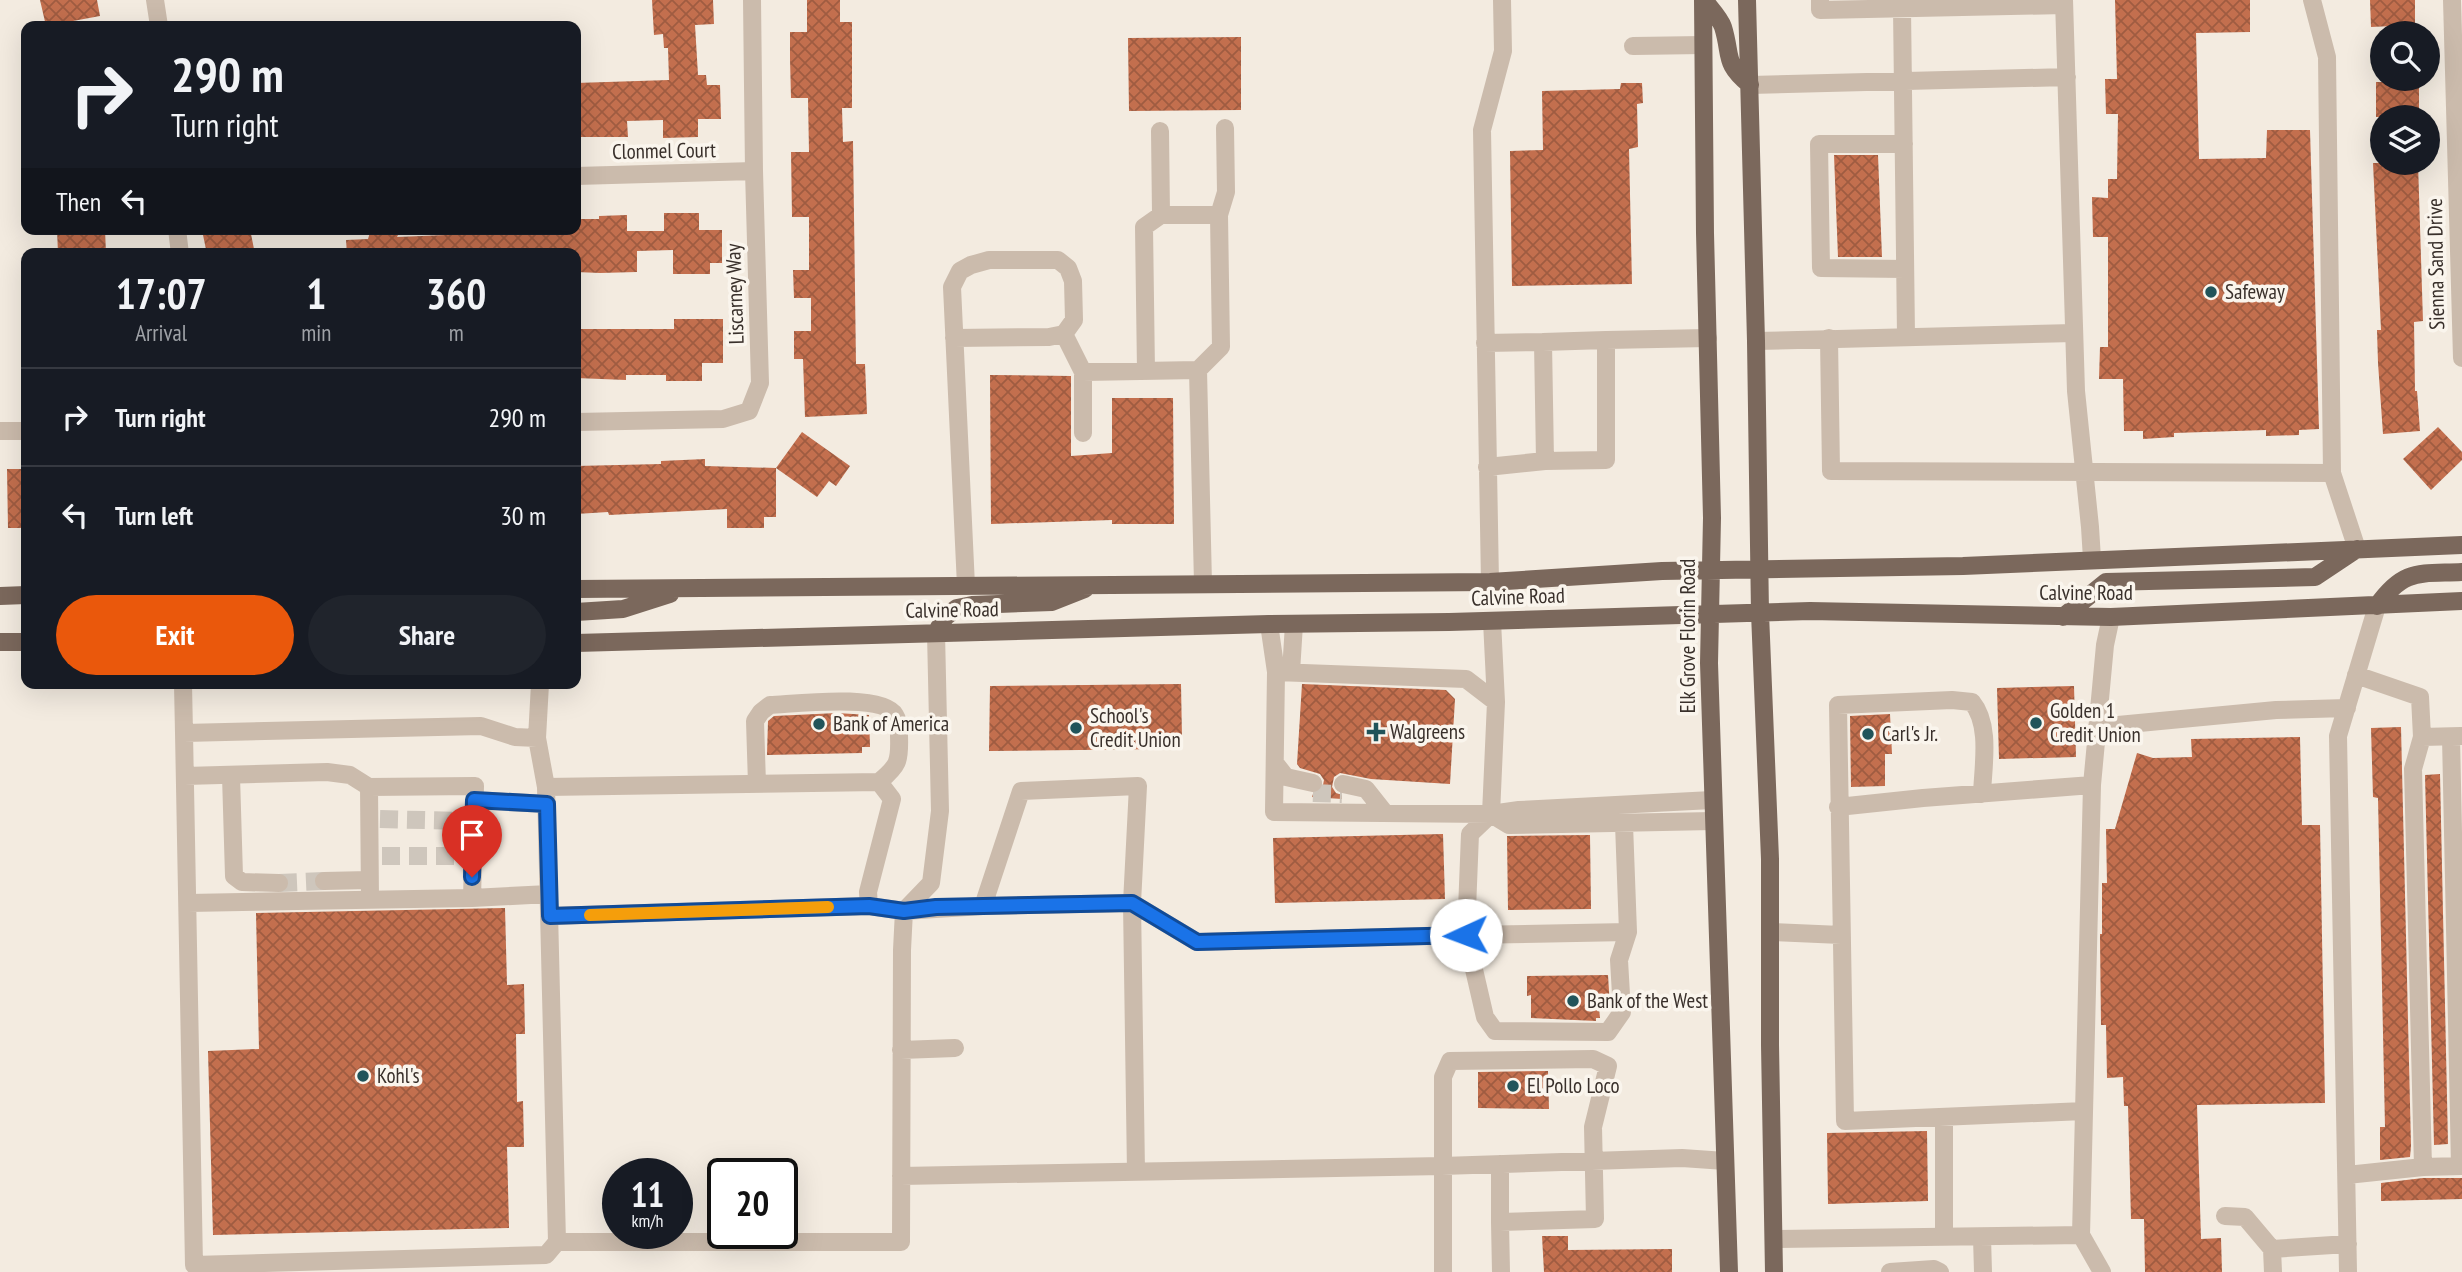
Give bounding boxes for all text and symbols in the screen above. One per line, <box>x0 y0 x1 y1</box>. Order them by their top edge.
map controls <box>2370 21 2440 175</box>
button: search <box>2370 21 2440 91</box>
text: 290 m <box>171 42 284 106</box>
icon: right <box>56 49 147 140</box>
text: Turn right <box>171 104 279 146</box>
button: layers <box>2370 105 2440 175</box>
street label: Clonmel Court <box>612 136 716 165</box>
icon: left <box>115 182 153 220</box>
text: Then <box>56 185 101 218</box>
street label: Sienna Sand Drive <box>2421 198 2450 330</box>
street label: Liscarney Way <box>719 243 750 345</box>
text: 17:07 <box>116 266 207 321</box>
text: 1 <box>306 266 326 321</box>
text: 360 <box>426 266 486 321</box>
place label: Safeway <box>2225 278 2285 305</box>
marker: Safeway <box>2203 284 2219 300</box>
text: Arrival <box>135 318 187 347</box>
text: min <box>301 318 331 347</box>
text: m <box>449 318 464 347</box>
icon: right <box>56 398 94 436</box>
text: Turn right <box>115 401 206 434</box>
text: 290 m <box>488 401 546 434</box>
icon: left <box>56 496 94 534</box>
text: Turn left <box>115 499 193 532</box>
text: 30 m <box>500 499 546 532</box>
street label: Elk Grove Florin Road <box>1674 559 1701 713</box>
street label: Calvine Road <box>2039 579 2133 606</box>
street label: Calvine Road <box>1471 581 1565 612</box>
button: Exit <box>56 595 294 675</box>
button: Share <box>308 595 546 675</box>
street label: Calvine Road <box>905 595 999 624</box>
place label: Golden 1 Credit Union <box>2050 697 2141 748</box>
place label: School's Credit Union <box>1090 702 1181 753</box>
place label: Bank of America <box>833 710 949 737</box>
marker: Golden 1 Credit Union <box>2028 715 2044 731</box>
marker: Bank of America <box>811 716 827 732</box>
place label: Walgreens <box>1390 718 1465 745</box>
marker: School's Credit Union <box>1068 720 1084 736</box>
place label: Carl's Jr. <box>1882 720 1938 747</box>
marker: Walgreens <box>1368 724 1384 740</box>
marker: Carl's Jr. <box>1860 726 1876 742</box>
pin <box>442 805 502 877</box>
icon: arrive <box>453 816 491 854</box>
position arrow <box>1429 898 1503 972</box>
place label: Bank of the West <box>1587 987 1708 1014</box>
marker: Bank of the West <box>1565 993 1581 1009</box>
place label: Kohl's <box>377 1062 420 1089</box>
marker: Kohl's <box>355 1068 371 1084</box>
place label: El Pollo Loco <box>1527 1072 1620 1099</box>
marker: El Pollo Loco <box>1505 1078 1521 1094</box>
speed limit sign: 20 <box>707 1158 798 1249</box>
text: 11 <box>631 1171 664 1217</box>
text: km/h <box>632 1209 663 1232</box>

